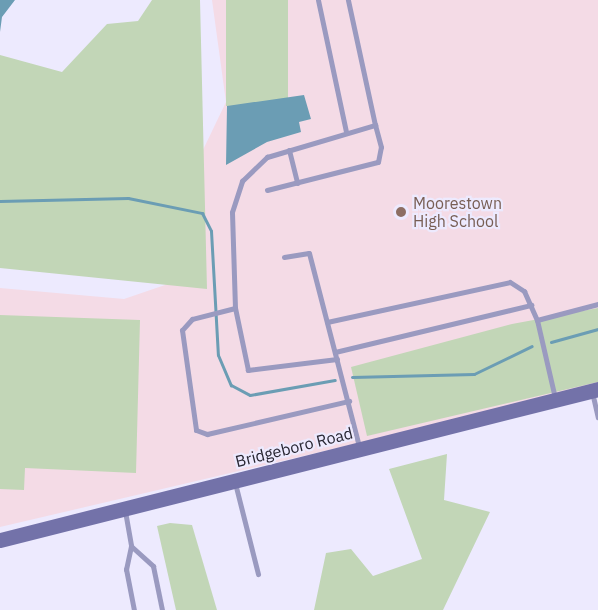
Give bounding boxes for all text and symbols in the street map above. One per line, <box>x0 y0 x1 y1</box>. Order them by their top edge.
place label: Moorestown High School <box>413 193 502 231</box>
marker: Moorestown High School <box>394 205 408 219</box>
street label: Bridgeboro Road <box>233 423 355 471</box>

